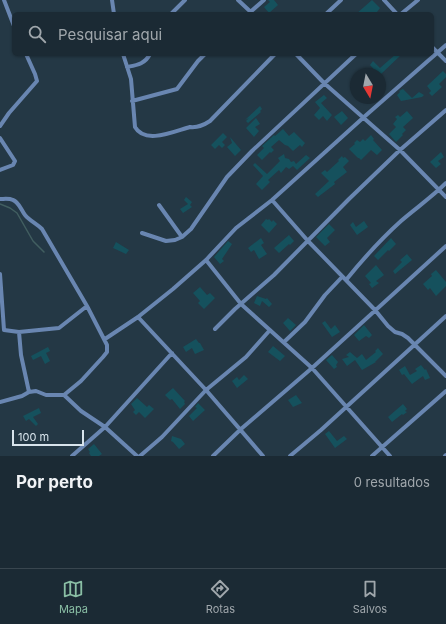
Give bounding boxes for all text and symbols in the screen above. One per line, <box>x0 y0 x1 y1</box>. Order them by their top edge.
search box <box>12 12 434 56</box>
icon: search <box>26 23 48 45</box>
text: Pesquisar aqui <box>58 25 162 44</box>
north arrow <box>350 68 386 104</box>
scale bar <box>12 428 84 447</box>
text: 100 m <box>18 430 49 444</box>
text: Por perto <box>16 472 93 492</box>
text: 0 resultados <box>354 474 430 490</box>
tab: Mapa <box>59 578 88 616</box>
tab: Rotas <box>206 578 235 616</box>
tab: Salvos <box>353 578 387 616</box>

